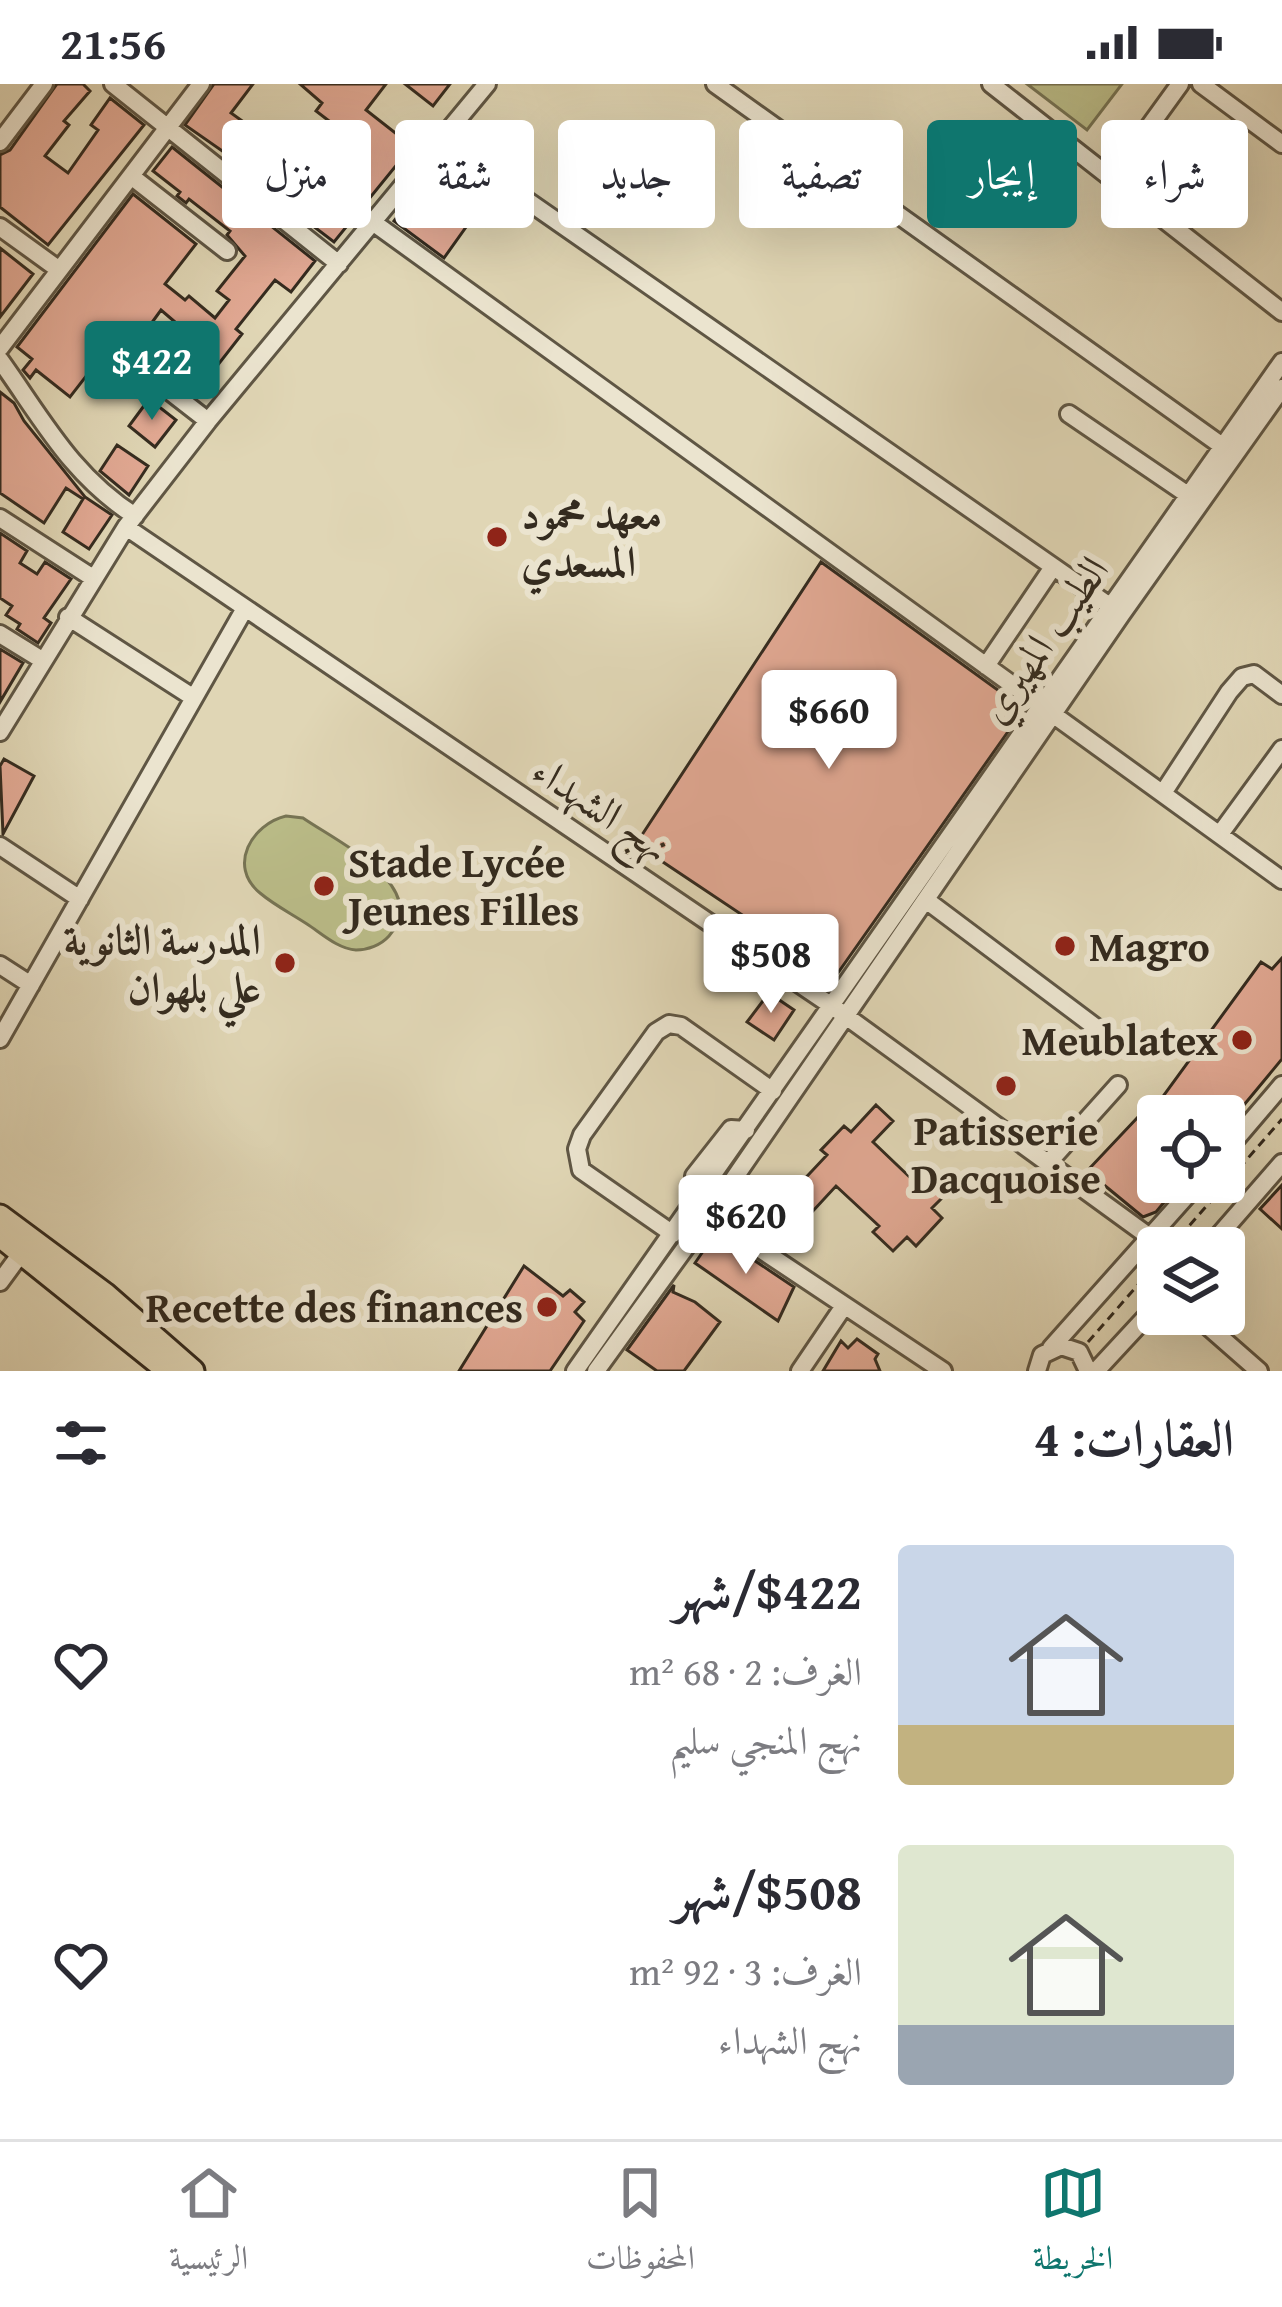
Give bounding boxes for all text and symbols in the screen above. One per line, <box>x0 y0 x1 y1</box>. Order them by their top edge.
text: 21:56 <box>60 10 166 75</box>
chip: منزل <box>222 120 371 228</box>
chip: شقة <box>395 120 534 228</box>
chip: جديد <box>558 120 715 228</box>
chip: تصفية <box>739 120 903 228</box>
chip: إيجار <box>927 120 1077 228</box>
chip: شراء <box>1101 120 1248 228</box>
pin: $422 <box>81 321 223 423</box>
text: $422 <box>112 331 192 388</box>
place label: معهد محمود المسعدي <box>521 482 662 595</box>
marker: معهد محمود المسعدي <box>484 524 510 550</box>
street label: الطيب المهيري <box>963 543 1125 736</box>
pin: $660 <box>758 670 900 772</box>
text: $660 <box>789 680 869 737</box>
street label: نهج الشهداء <box>516 739 684 883</box>
place label: Stade Lycée Jeunes Filles <box>342 831 579 940</box>
marker: Stade Lycée Jeunes Filles <box>311 873 337 899</box>
place label: المدرسة الثانوية علي بلهوان <box>64 908 261 1028</box>
pin: $508 <box>700 914 842 1016</box>
place label: Magro <box>1089 915 1210 976</box>
text: $508 <box>731 924 811 981</box>
marker: Magro <box>1052 933 1078 959</box>
marker: المدرسة الثانوية علي بلهوان <box>272 950 298 976</box>
place label: Meublatex <box>1022 1009 1218 1070</box>
marker: Meublatex <box>1229 1027 1255 1053</box>
marker: Patisserie Dacquoise <box>993 1073 1019 1099</box>
map controls <box>1137 1095 1245 1335</box>
button: locate <box>1137 1095 1245 1203</box>
place label: Patisserie Dacquoise <box>911 1099 1101 1208</box>
pin: $620 <box>675 1175 817 1277</box>
text: $620 <box>706 1185 786 1242</box>
button: layers <box>1137 1227 1245 1335</box>
place label: Recette des finances <box>146 1276 523 1337</box>
marker: Recette des finances <box>534 1294 560 1320</box>
text: العقارات: 4 <box>1034 1400 1234 1475</box>
icon: filters <box>48 1410 114 1476</box>
text: $422/شهر <box>673 1553 862 1628</box>
icon: home <box>994 1593 1138 1737</box>
icon: heart <box>48 1632 114 1698</box>
text: الغرف: 2 · 68 m² <box>629 1642 862 1699</box>
text: نهج المنجي سليم <box>669 1711 862 1768</box>
text: $508/شهر <box>673 1853 862 1928</box>
icon: home <box>994 1893 1138 2037</box>
icon: heart <box>48 1932 114 1998</box>
text: الغرف: 3 · 92 m² <box>629 1942 862 1999</box>
text: نهج الشهداء <box>718 2011 862 2068</box>
tab: الرئيسية <box>169 2160 248 2290</box>
tab: المحفوظات <box>586 2160 695 2290</box>
tab: الخريطة <box>1033 2160 1113 2290</box>

